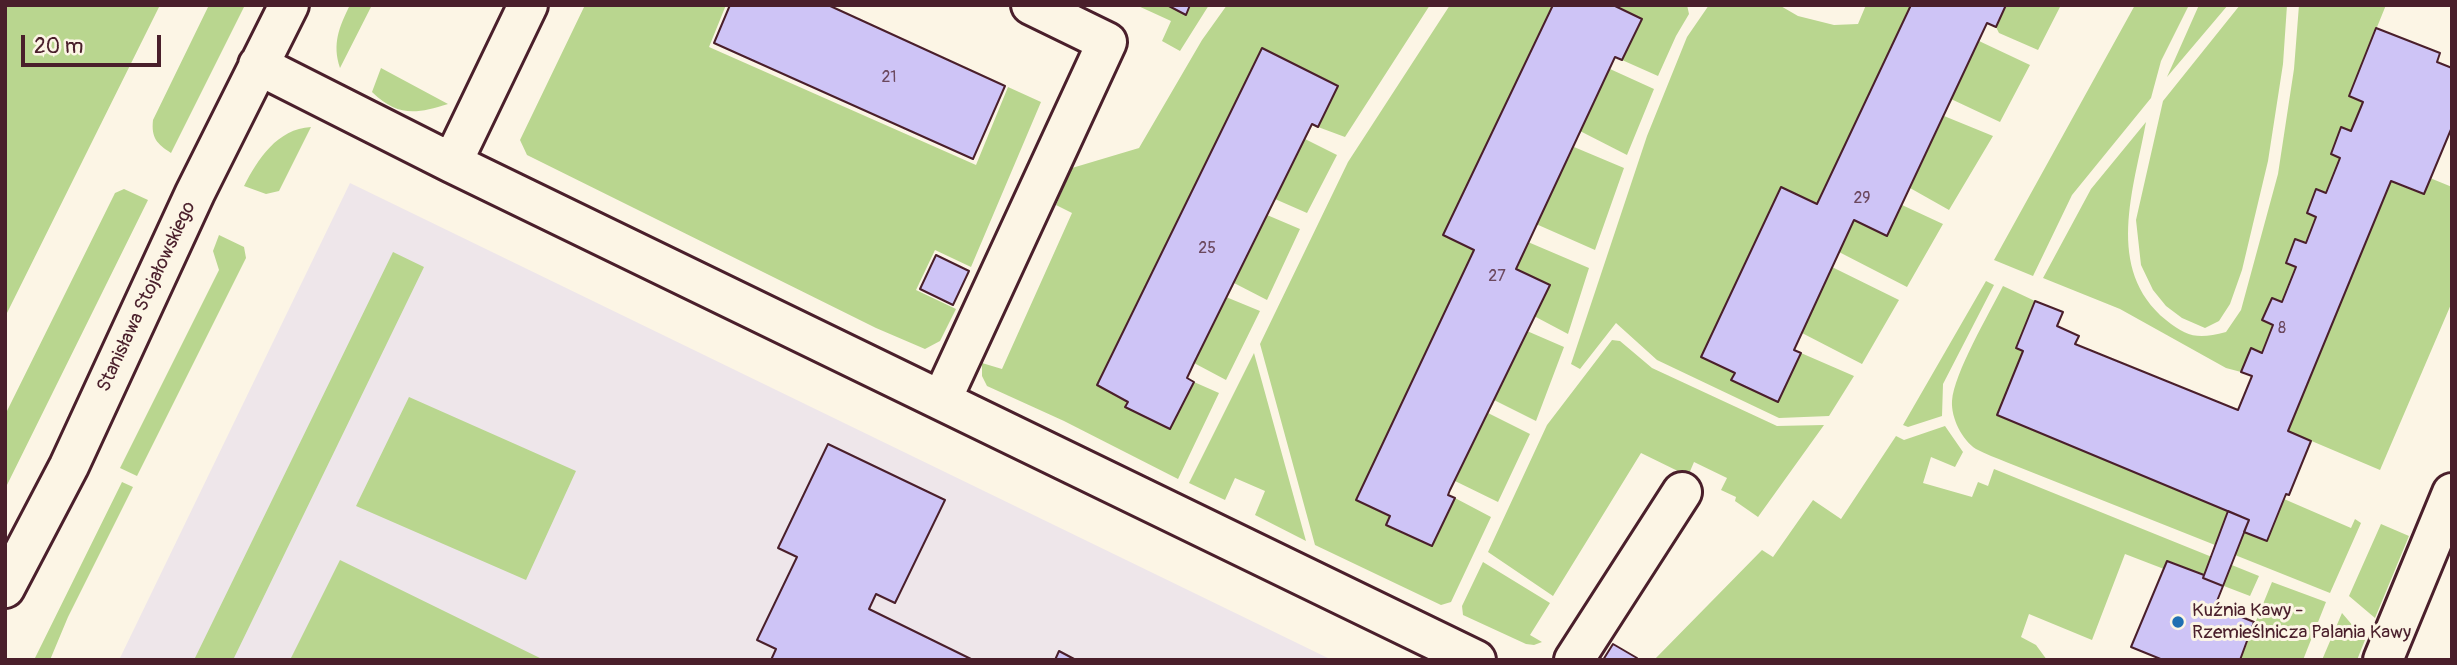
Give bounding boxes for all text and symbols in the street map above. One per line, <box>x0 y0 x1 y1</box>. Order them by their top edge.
scale bar <box>24 21 164 65</box>
text: 20 m <box>34 33 83 60</box>
house number: 21 <box>881 68 897 88</box>
house number: 29 <box>1853 189 1871 209</box>
street label: Stanisława Stojałowskiego <box>93 198 201 396</box>
house number: 25 <box>1198 239 1216 259</box>
house number: 27 <box>1488 267 1506 287</box>
house number: 8 <box>2278 319 2286 339</box>
place label: Kuźnia Kawy - Rzemieślnicza Palania Kawy <box>2192 600 2411 644</box>
marker: Kuźnia Kawy - Rzemieślnicza Palania Kawy <box>2170 614 2186 630</box>

